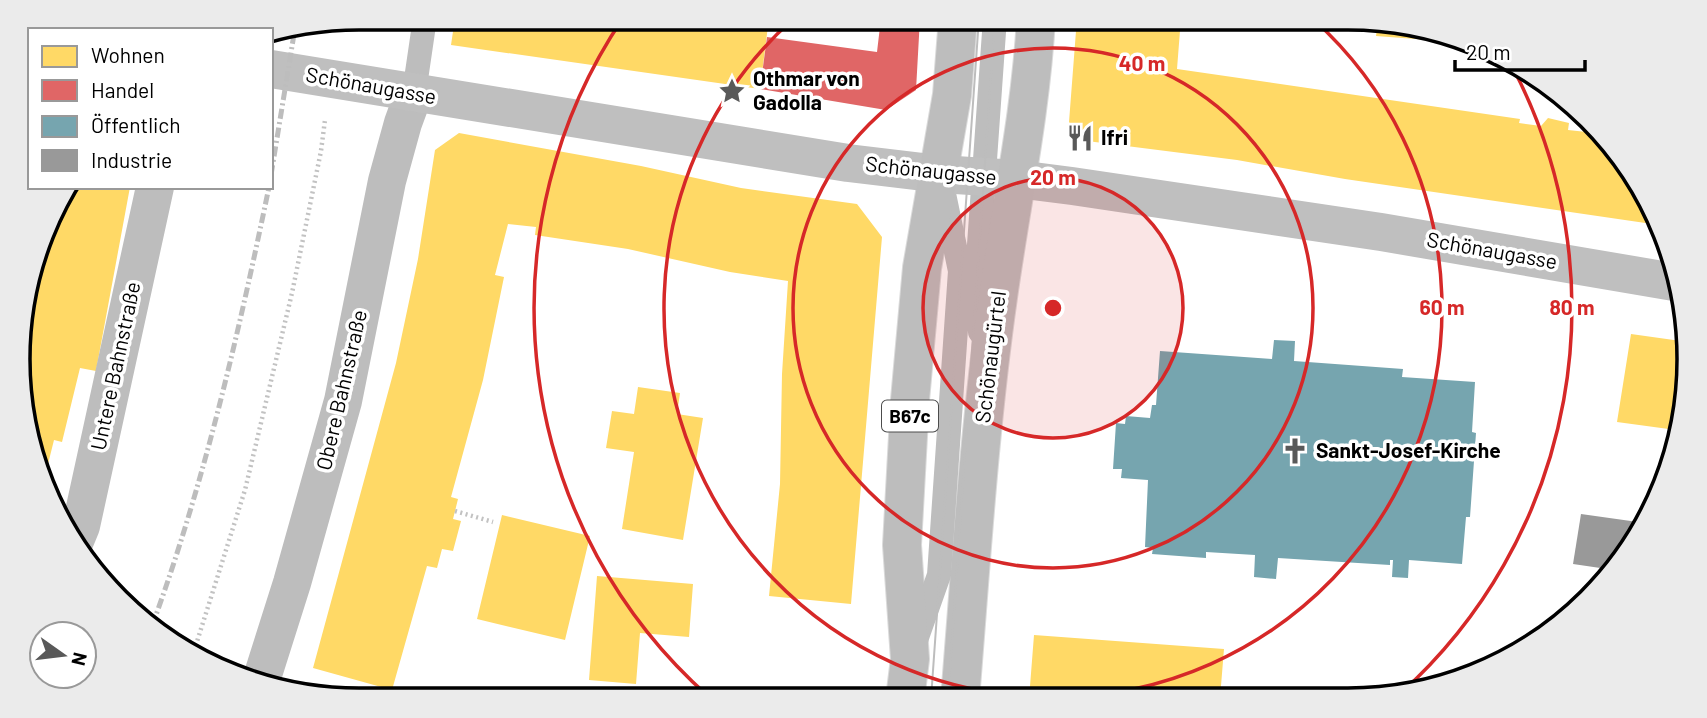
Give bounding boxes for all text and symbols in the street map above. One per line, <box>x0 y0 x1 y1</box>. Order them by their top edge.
legend <box>28 28 273 189</box>
scale bar <box>1455 28 1584 72</box>
text: 20 m <box>1466 39 1511 64</box>
text: Wohnen <box>91 42 165 67</box>
text: 40 m <box>1119 50 1165 75</box>
street label: Schönaugasse <box>304 61 438 108</box>
place label: Othmar von Gadolla <box>753 65 860 114</box>
place icon: Othmar von Gadolla <box>717 76 747 106</box>
text: Handel <box>91 77 154 102</box>
text: Öffentlich <box>91 112 181 137</box>
restaurant icon: Ifri <box>1065 123 1095 153</box>
place label: Ifri <box>1101 124 1128 149</box>
text: Industrie <box>91 147 172 172</box>
street label: Schönaugasse <box>864 150 998 189</box>
text: 20 m <box>1030 164 1076 189</box>
street label: Schönaugasse <box>1425 226 1559 273</box>
street label: Untere Bahnstraße <box>84 279 145 452</box>
street label: Schönaugürtel <box>969 289 1010 424</box>
text: 60 m <box>1420 294 1464 319</box>
text: 80 m <box>1549 294 1595 319</box>
centre of rings <box>1041 296 1065 320</box>
street label: Obere Bahnstraße <box>310 307 371 472</box>
road number: B67c <box>882 400 938 432</box>
church icon: Sankt-Josef-Kirche <box>1280 436 1310 466</box>
place label: Sankt-Josef-Kirche <box>1316 437 1501 462</box>
north arrow <box>28 620 98 690</box>
text: N <box>67 650 93 668</box>

